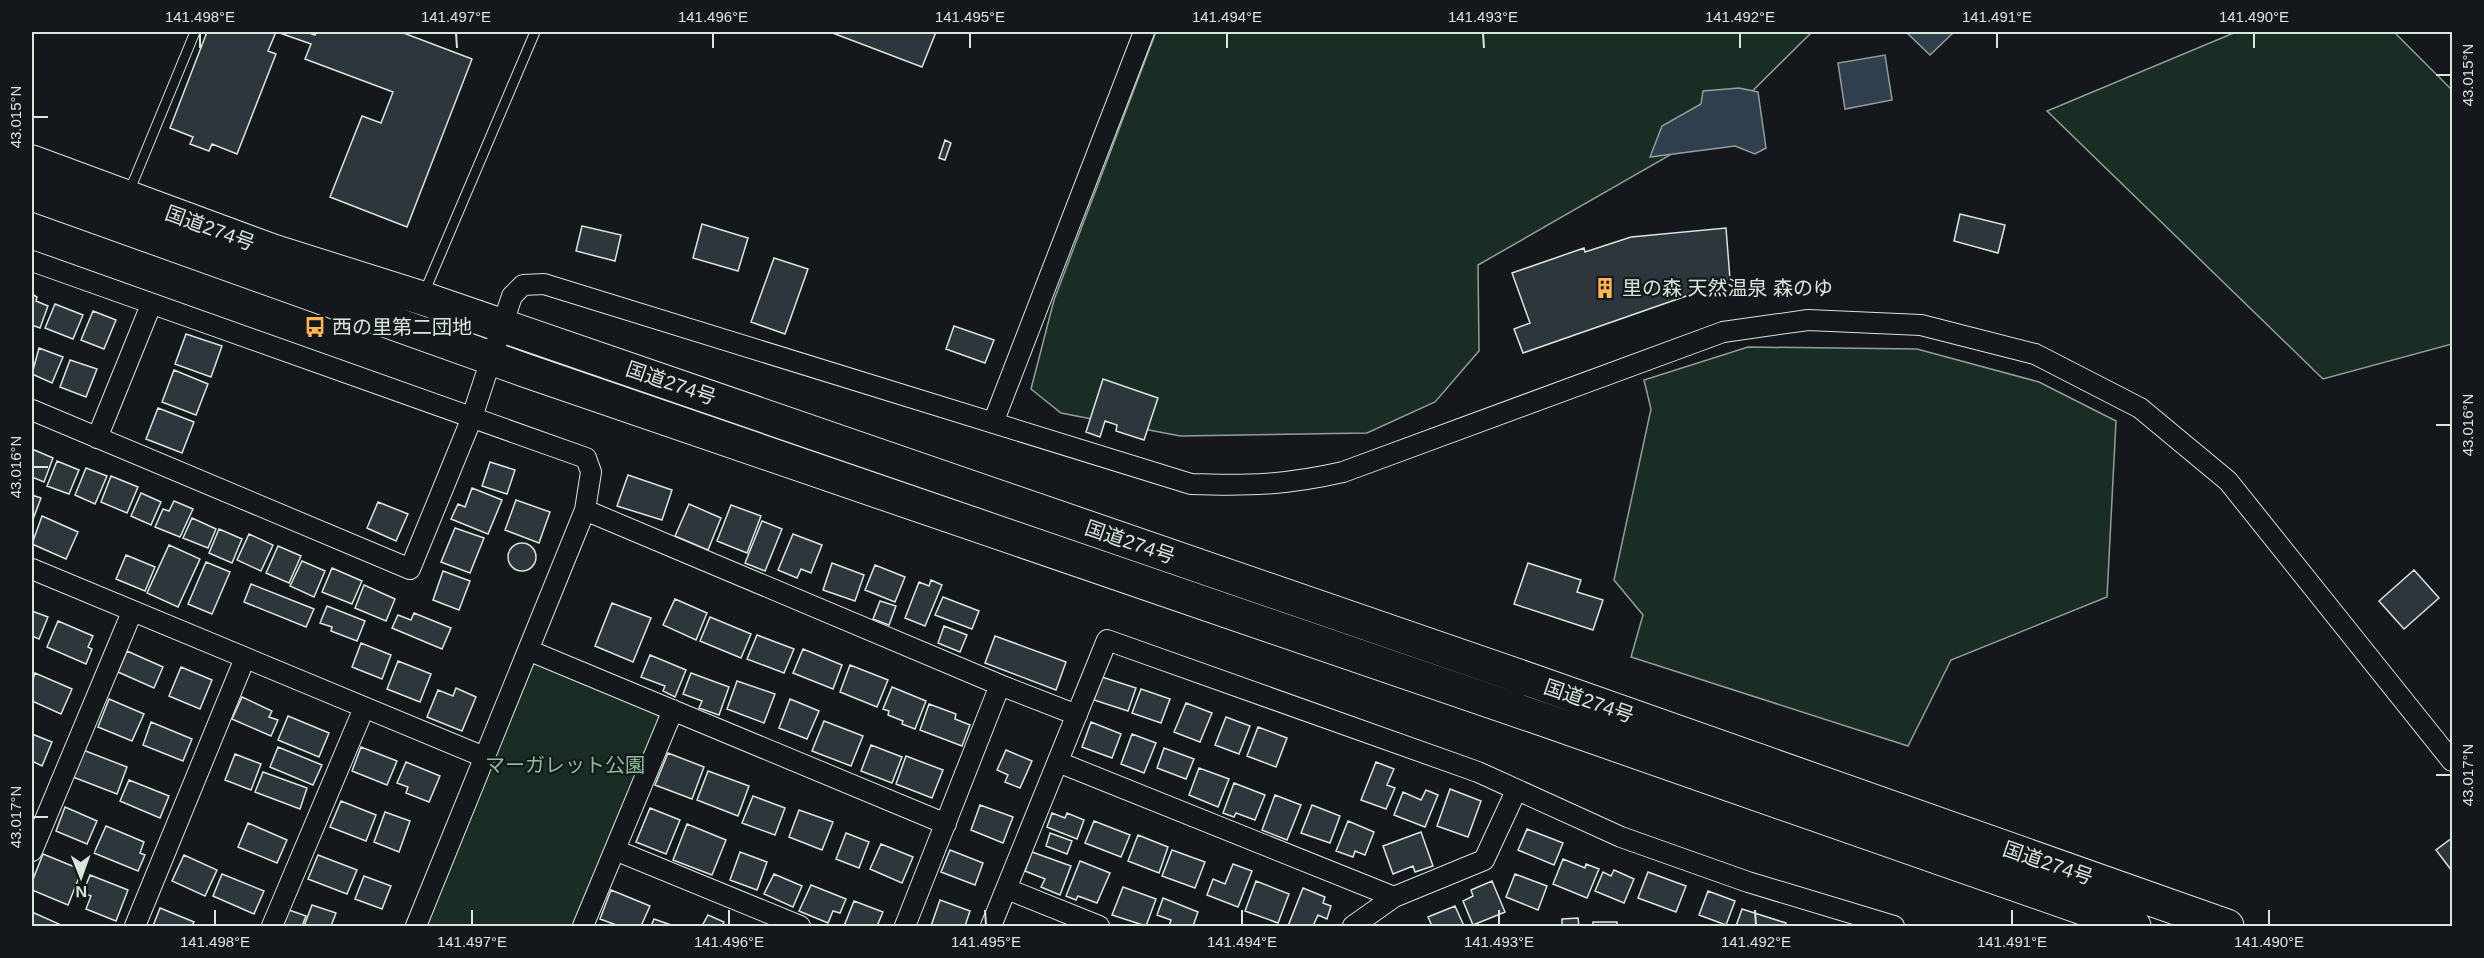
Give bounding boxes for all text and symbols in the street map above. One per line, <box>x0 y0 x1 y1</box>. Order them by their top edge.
text: 141.498°E <box>165 8 235 25</box>
text: 141.497°E <box>421 8 491 25</box>
text: 141.496°E <box>678 8 748 25</box>
text: 141.495°E <box>935 8 1005 25</box>
text: 141.494°E <box>1192 8 1262 25</box>
text: 141.493°E <box>1448 8 1518 25</box>
text: 141.492°E <box>1705 8 1775 25</box>
text: 141.491°E <box>1962 8 2032 25</box>
text: 141.490°E <box>2219 8 2289 25</box>
text: 43.015°N <box>2459 44 2476 106</box>
text: 43.015°N <box>7 86 24 148</box>
street label: 国道274号 <box>162 202 258 254</box>
building icon: 里の森 天然温泉 森のゆ <box>1593 276 1617 300</box>
place label: 里の森 天然温泉 森のゆ <box>1622 277 1833 299</box>
bus stop icon: 西の里第二団地 <box>303 315 327 339</box>
place label: 西の里第二団地 <box>332 316 472 338</box>
street label: 国道274号 <box>623 357 719 409</box>
text: 43.016°N <box>2459 394 2476 456</box>
text: 43.016°N <box>7 436 24 498</box>
street label: 国道274号 <box>1082 516 1178 568</box>
street label: 国道274号 <box>1541 675 1637 727</box>
text: 43.017°N <box>2459 744 2476 806</box>
park label: マーガレット公園 <box>485 754 645 776</box>
text: 43.017°N <box>7 786 24 848</box>
street label: 国道274号 <box>2000 837 2096 889</box>
north arrow <box>51 847 111 907</box>
text: N <box>75 883 87 900</box>
text: 141.498°E <box>180 933 250 950</box>
text: 141.497°E <box>437 933 507 950</box>
text: 141.496°E <box>694 933 764 950</box>
text: 141.495°E <box>951 933 1021 950</box>
text: 141.494°E <box>1207 933 1277 950</box>
text: 141.493°E <box>1464 933 1534 950</box>
text: 141.492°E <box>1721 933 1791 950</box>
text: 141.491°E <box>1977 933 2047 950</box>
text: 141.490°E <box>2234 933 2304 950</box>

